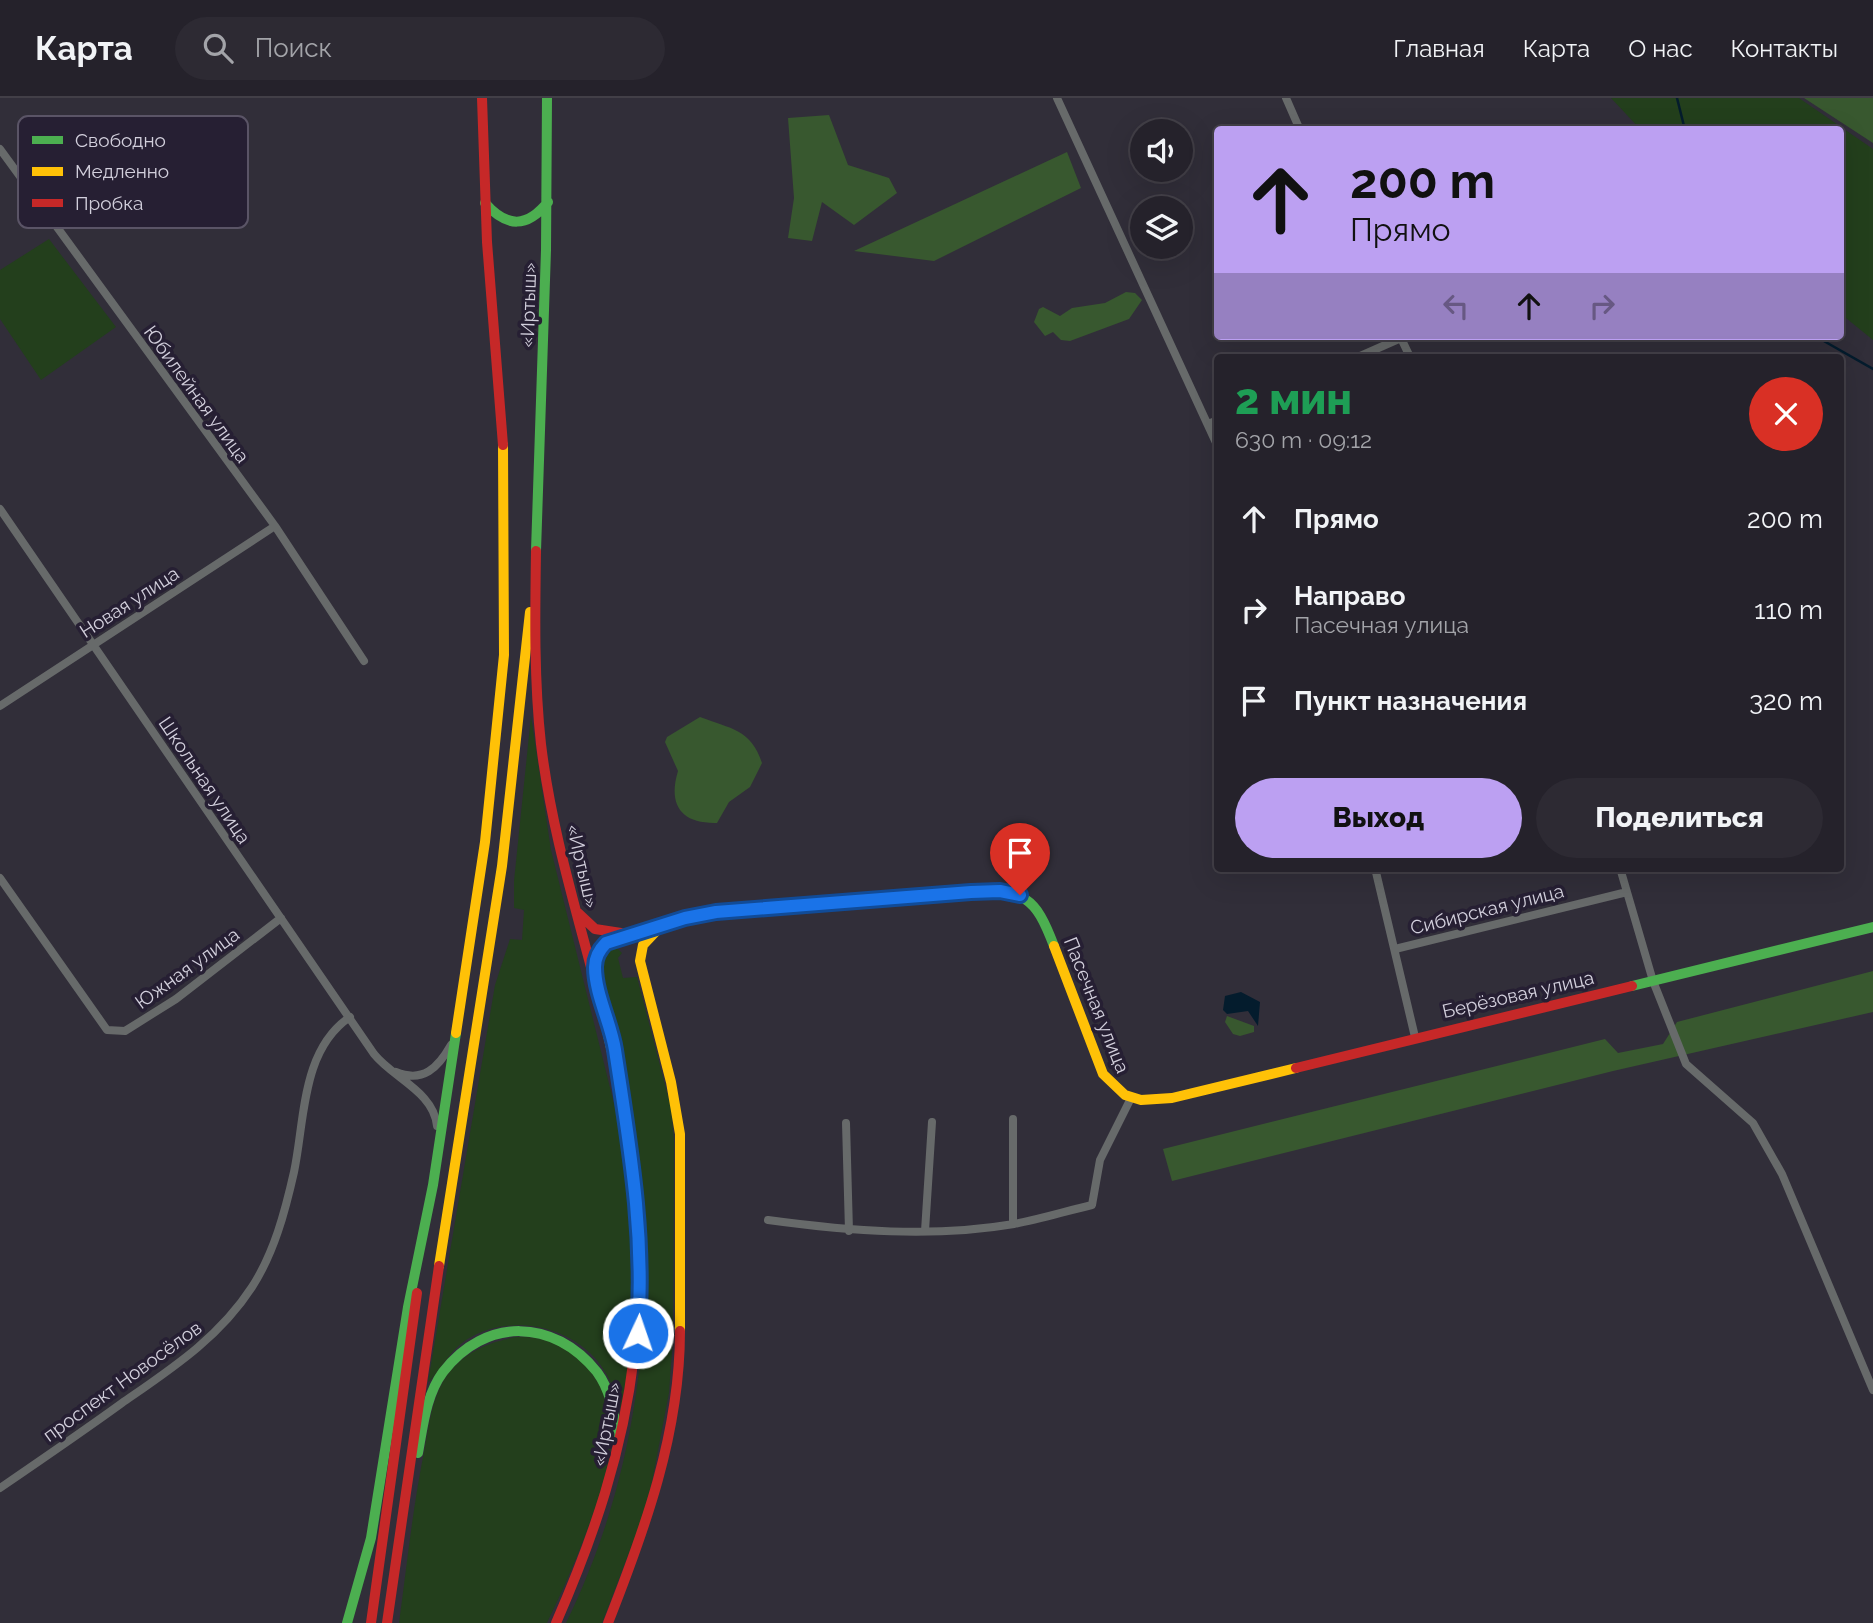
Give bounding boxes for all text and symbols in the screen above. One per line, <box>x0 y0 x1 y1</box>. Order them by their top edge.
search box <box>175 17 665 80</box>
text: Карта <box>35 29 133 68</box>
icon: search <box>199 29 237 67</box>
text: Поиск <box>255 33 332 63</box>
text: Главная <box>1393 34 1485 63</box>
text: Карта <box>1523 34 1590 63</box>
text: О нас <box>1628 34 1693 63</box>
text: Контакты <box>1731 34 1838 63</box>
legend <box>18 116 248 228</box>
map controls <box>1130 119 1193 259</box>
button: sound <box>1130 119 1193 182</box>
text: Свободно <box>75 129 166 151</box>
text: 200 m <box>1350 152 1495 209</box>
icon: ahead <box>1235 154 1326 245</box>
text: Медленно <box>75 160 169 182</box>
text: Пробка <box>75 192 143 214</box>
button: layers <box>1130 196 1193 259</box>
text: Прямо <box>1350 211 1451 248</box>
street label: «Иртыш» <box>516 262 540 348</box>
icon: left <box>1437 287 1475 325</box>
icon: ahead <box>1510 287 1548 325</box>
icon: right <box>1583 287 1621 325</box>
street label: Юбилейная улица <box>140 321 254 467</box>
text: 2 мин <box>1235 375 1352 424</box>
button: close <box>1749 377 1823 451</box>
text: 630 m · 09:12 <box>1235 426 1372 453</box>
icon: ahead <box>1235 500 1273 538</box>
text: Прямо <box>1294 504 1379 534</box>
text: 200 m <box>1747 504 1823 534</box>
street label: Новая улица <box>75 562 183 642</box>
text: Направо <box>1294 581 1405 611</box>
icon: right <box>1235 591 1273 629</box>
text: 110 m <box>1754 595 1823 625</box>
text: Пасечная улица <box>1294 611 1469 638</box>
icon: arrive <box>1235 682 1273 720</box>
text: Пункт назначения <box>1294 686 1527 716</box>
text: 320 m <box>1749 686 1823 716</box>
street label: Школьная улица <box>154 712 256 848</box>
button: Выход <box>1235 778 1522 858</box>
button: Поделиться <box>1536 778 1823 858</box>
street label: «Иртыш» <box>563 822 603 910</box>
pin <box>990 823 1050 895</box>
icon: arrive <box>1001 834 1039 872</box>
street label: Сибирская улица <box>1408 879 1566 939</box>
street label: Южная улица <box>131 923 243 1013</box>
street label: Пасечная улица <box>1060 934 1134 1076</box>
street label: Берёзовая улица <box>1440 966 1596 1022</box>
position arrow <box>601 1296 675 1370</box>
street label: проспект Новосёлов <box>39 1316 205 1446</box>
street label: «Иртыш» <box>587 1380 625 1468</box>

